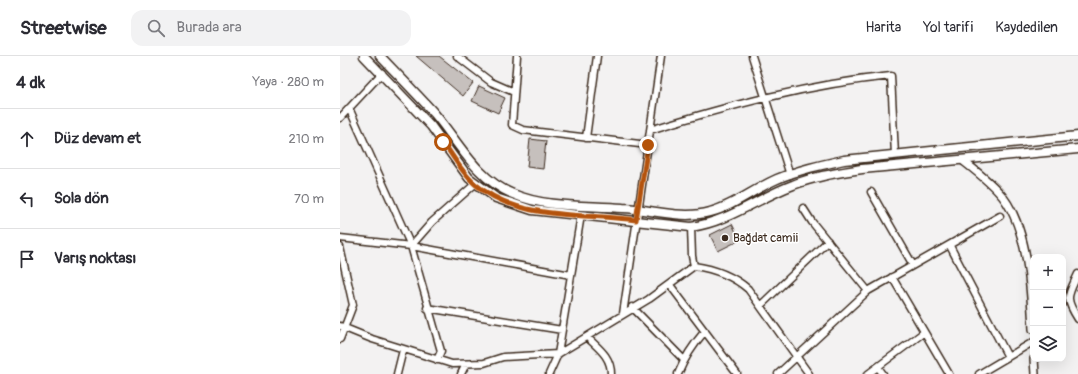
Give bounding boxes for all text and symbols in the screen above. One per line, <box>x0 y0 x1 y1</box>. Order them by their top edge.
search box <box>131 10 411 46</box>
text: Streetwise <box>20 16 107 40</box>
icon: search <box>145 17 167 39</box>
text: Burada ara <box>177 18 242 37</box>
text: Harita <box>865 19 901 36</box>
text: Yol tarifi <box>923 19 973 36</box>
text: Kaydedilen <box>995 19 1058 36</box>
text: 4 dk <box>16 72 45 93</box>
text: Yaya · 280 m <box>252 74 324 90</box>
icon: ahead <box>16 128 38 150</box>
text: Düz devam et <box>54 129 141 148</box>
text: 210 m <box>288 131 324 147</box>
route start <box>434 133 452 151</box>
route end <box>639 136 657 154</box>
icon: left <box>16 188 38 210</box>
text: Sola dön <box>54 189 109 208</box>
text: 70 m <box>294 191 324 207</box>
place label: Bağdat camii <box>733 231 798 246</box>
marker: Bağdat camii <box>720 233 730 243</box>
icon: arrive <box>16 248 38 270</box>
text: Varış noktası <box>54 249 136 268</box>
map controls <box>1030 254 1066 362</box>
button: + <box>1030 254 1066 290</box>
button: − <box>1030 290 1066 326</box>
button: layers <box>1030 326 1066 362</box>

